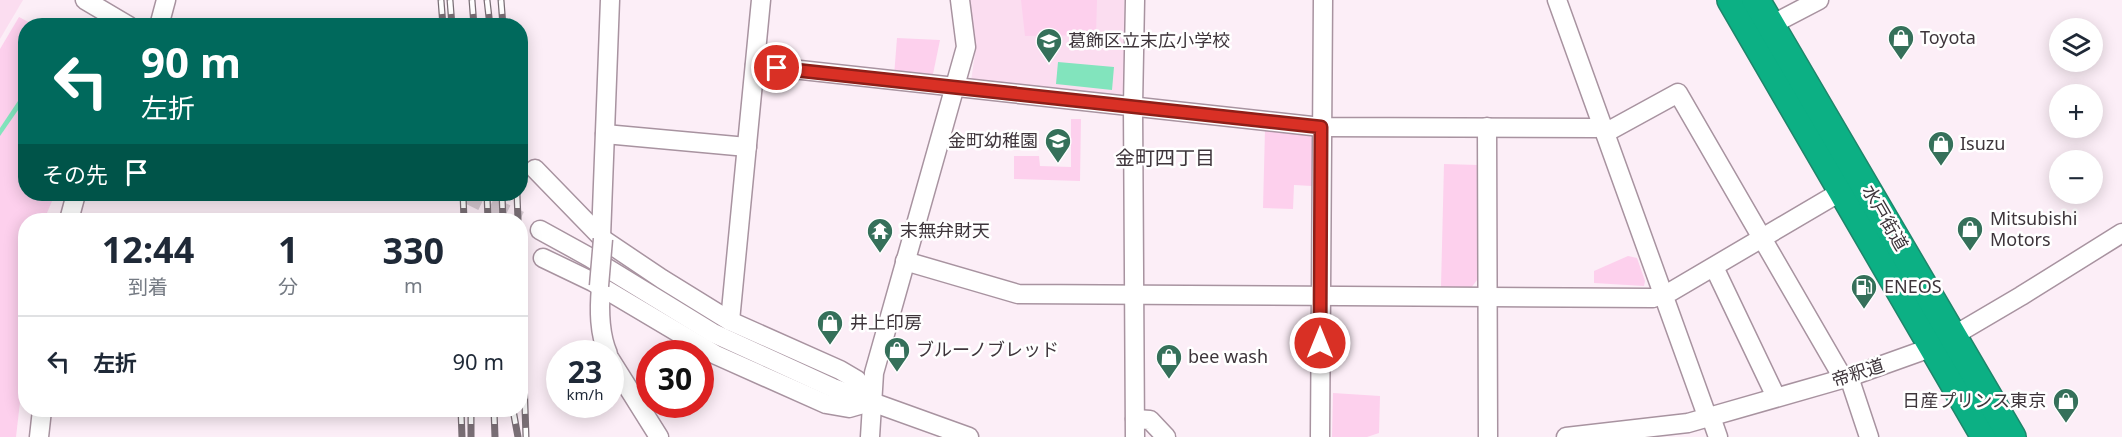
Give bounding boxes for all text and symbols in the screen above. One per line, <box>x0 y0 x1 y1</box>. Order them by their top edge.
map controls <box>2049 18 2103 204</box>
button: layers <box>2049 18 2103 72</box>
shop icon: Toyota <box>1886 23 1916 61</box>
place label: Toyota <box>1920 25 1976 49</box>
school or university icon: 葛飾区立末広小学校 <box>1034 26 1064 64</box>
place label: 葛飾区立末広小学校 <box>1068 28 1230 52</box>
text: 90 m <box>141 33 241 90</box>
icon: left <box>42 42 120 120</box>
pin <box>751 42 802 93</box>
icon: arrive <box>760 51 793 84</box>
button: + <box>2049 84 2103 138</box>
text: 左折 <box>141 89 195 126</box>
school or university icon: 金町幼稚園 <box>1043 126 1073 164</box>
place label: 金町幼稚園 <box>948 128 1038 152</box>
shop icon: Isuzu <box>1926 129 1956 167</box>
place label: Isuzu <box>1960 131 2005 155</box>
district label: 金町四丁目 <box>1115 144 1215 171</box>
button: − <box>2049 150 2103 204</box>
icon: arrive <box>120 156 153 189</box>
text: その先 <box>42 159 108 189</box>
street label: 水戸街道 <box>1857 180 1914 255</box>
place label: Mitsubishi Motors <box>1990 206 2077 251</box>
shop icon: Mitsubishi Motors <box>1955 214 1985 252</box>
temple icon: 末無弁財天 <box>865 216 895 254</box>
place label: 末無弁財天 <box>900 218 990 242</box>
text: 12:44 <box>102 225 194 274</box>
text: 1 <box>278 225 299 274</box>
text: 330 <box>382 226 444 275</box>
text: m <box>404 272 423 299</box>
fuel station icon: ENEOS <box>1849 272 1879 310</box>
text: 到着 <box>128 273 168 300</box>
text: 分 <box>278 273 298 300</box>
place label: ENEOS <box>1884 274 1942 298</box>
shop icon: 井上印房 <box>815 308 845 346</box>
place label: 井上印房 <box>850 310 922 334</box>
position arrow <box>1288 311 1352 375</box>
shop icon: ブルーノブレッド <box>882 335 912 373</box>
place label: ブルーノブレッド <box>916 337 1059 361</box>
speed limit sign: 30 <box>636 340 714 418</box>
shop icon: bee wash <box>1154 342 1184 380</box>
place label: bee wash <box>1188 344 1268 368</box>
icon: left <box>42 345 75 378</box>
text: 90 m <box>453 346 504 376</box>
text: 左折 <box>93 347 137 377</box>
text: 23 <box>568 351 602 392</box>
street label: 帝釈道 <box>1828 352 1887 392</box>
text: km/h <box>567 384 603 404</box>
shop icon: 日産プリンス東京 <box>2051 386 2081 424</box>
place label: 日産プリンス東京 <box>1902 388 2046 412</box>

